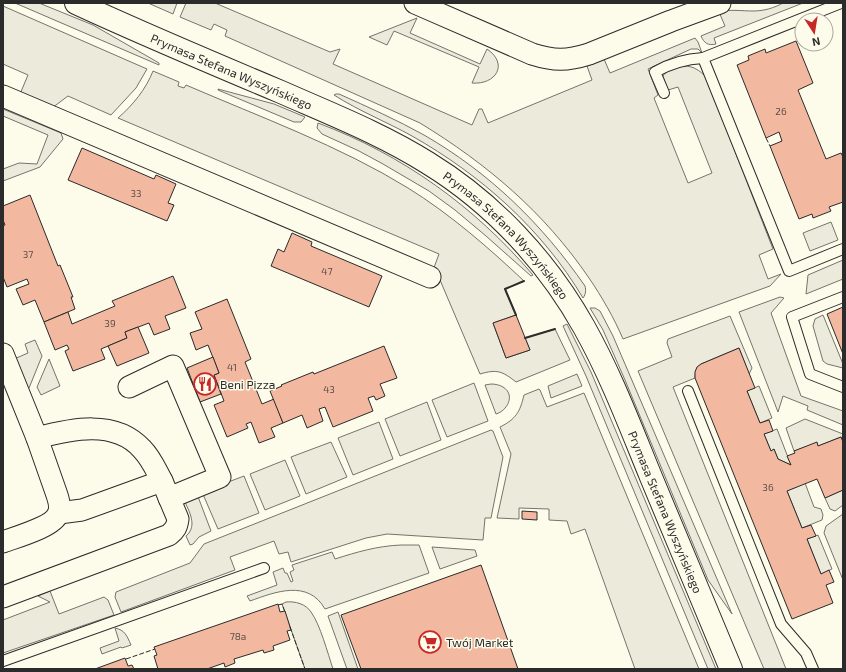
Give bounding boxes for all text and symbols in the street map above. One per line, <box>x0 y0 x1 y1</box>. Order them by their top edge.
north arrow <box>794 12 834 52</box>
street label: Prymasa Stefana Wyszyńskiego <box>149 30 315 112</box>
text: N <box>811 35 821 49</box>
house number: 26 <box>775 105 787 117</box>
street label: Prymasa Stefana Wyszyńskiego <box>441 168 572 302</box>
house number: 33 <box>130 187 142 199</box>
house number: 37 <box>23 248 33 260</box>
house number: 47 <box>321 265 333 277</box>
house number: 39 <box>104 317 116 329</box>
house number: 41 <box>227 361 237 373</box>
restaurant icon: Beni Pizza <box>192 371 218 397</box>
place label: Beni Pizza <box>220 377 275 391</box>
house number: 43 <box>323 383 335 395</box>
street label: Prymasa Stefana Wyszyńskiego <box>626 429 706 595</box>
house number: 36 <box>762 481 774 493</box>
supermarket icon: Twój Market <box>417 629 443 655</box>
house number: 78a <box>230 630 246 642</box>
place label: Twój Market <box>446 635 514 650</box>

